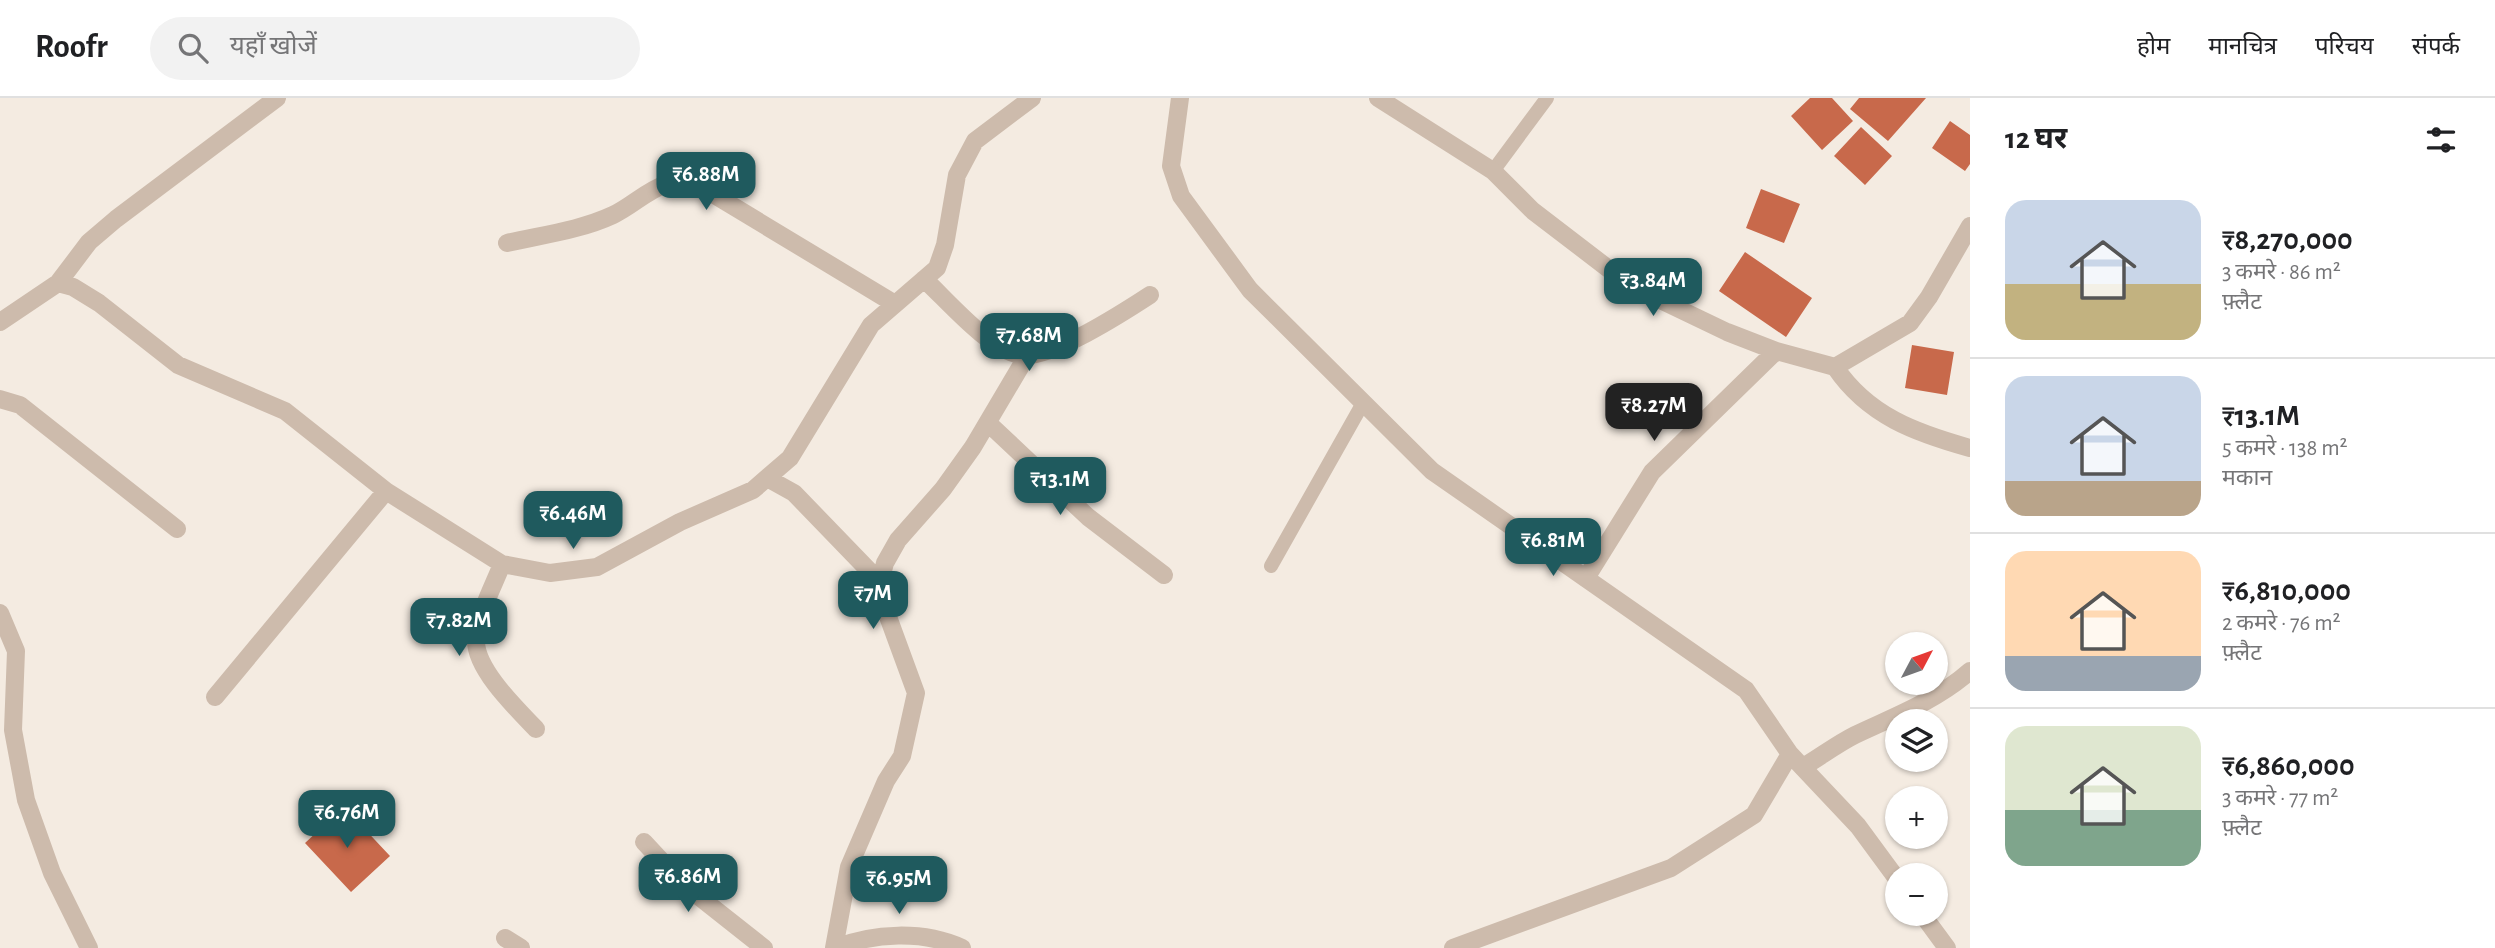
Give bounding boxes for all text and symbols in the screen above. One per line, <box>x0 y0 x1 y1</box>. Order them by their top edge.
search box <box>150 17 640 80</box>
icon: search <box>174 29 212 67</box>
text: Roofr <box>35 31 108 64</box>
text: यहाँ खोजें <box>230 33 317 59</box>
text: होम <box>2137 35 2170 59</box>
text: मानचित्र <box>2208 35 2277 59</box>
text: परिचय <box>2315 35 2374 59</box>
text: संपर्क <box>2412 35 2460 59</box>
icon: filters <box>2422 121 2460 159</box>
text: 12 घर <box>2005 124 2067 154</box>
pin: ₹6.88M <box>649 152 763 212</box>
text: ₹6.88M <box>672 163 740 186</box>
text: ₹8,270,000 <box>2222 225 2353 255</box>
icon: home <box>2061 228 2145 312</box>
pin: ₹3.84M <box>1596 258 1710 318</box>
text: 3 कमरे · 86 m² <box>2222 261 2341 284</box>
text: ₹3.84M <box>1620 269 1686 292</box>
text: फ़्लैट <box>2222 291 2262 314</box>
pin: ₹7.68M <box>972 314 1086 373</box>
text: ₹7.68M <box>996 324 1062 347</box>
pin: ₹8.27M <box>1597 384 1711 443</box>
text: ₹8.27M <box>1621 394 1687 417</box>
text: ₹13.1M <box>2222 401 2300 431</box>
icon: home <box>2061 404 2145 488</box>
text: 5 कमरे · 138 m² <box>2222 437 2348 460</box>
pin: ₹13.1M <box>1003 458 1117 517</box>
text: मकान <box>2222 467 2272 490</box>
text: ₹13.1M <box>1030 468 1090 491</box>
pin: ₹6.46M <box>516 491 630 551</box>
text: ₹6.46M <box>539 502 607 525</box>
pin: ₹6.81M <box>1496 518 1610 578</box>
text: ₹6.81M <box>1521 529 1585 552</box>
pin: ₹7M <box>839 572 907 631</box>
text: ₹6,810,000 <box>2222 576 2351 606</box>
icon: home <box>2061 579 2145 663</box>
text: ₹7M <box>854 582 892 605</box>
pin: ₹7.82M <box>402 598 516 658</box>
text: ₹7.82M <box>426 609 492 632</box>
text: 2 कमरे · 76 m² <box>2222 612 2341 635</box>
north arrow <box>1885 632 1948 695</box>
map controls <box>1885 632 1948 926</box>
text: फ़्लैट <box>2222 642 2262 665</box>
button: layers <box>1885 709 1948 772</box>
text: ₹6,860,000 <box>2222 751 2355 781</box>
icon: home <box>2061 754 2145 838</box>
button: + <box>1885 786 1948 849</box>
text: 3 कमरे · 77 m² <box>2222 787 2338 810</box>
pin: ₹6.76M <box>290 790 404 850</box>
text: ₹6.76M <box>314 801 380 824</box>
text: फ़्लैट <box>2222 817 2262 840</box>
pin: ₹6.86M <box>631 854 745 914</box>
pin: ₹6.95M <box>842 856 956 916</box>
button: − <box>1885 863 1948 926</box>
text: ₹6.86M <box>655 865 721 888</box>
text: ₹6.95M <box>866 867 932 890</box>

